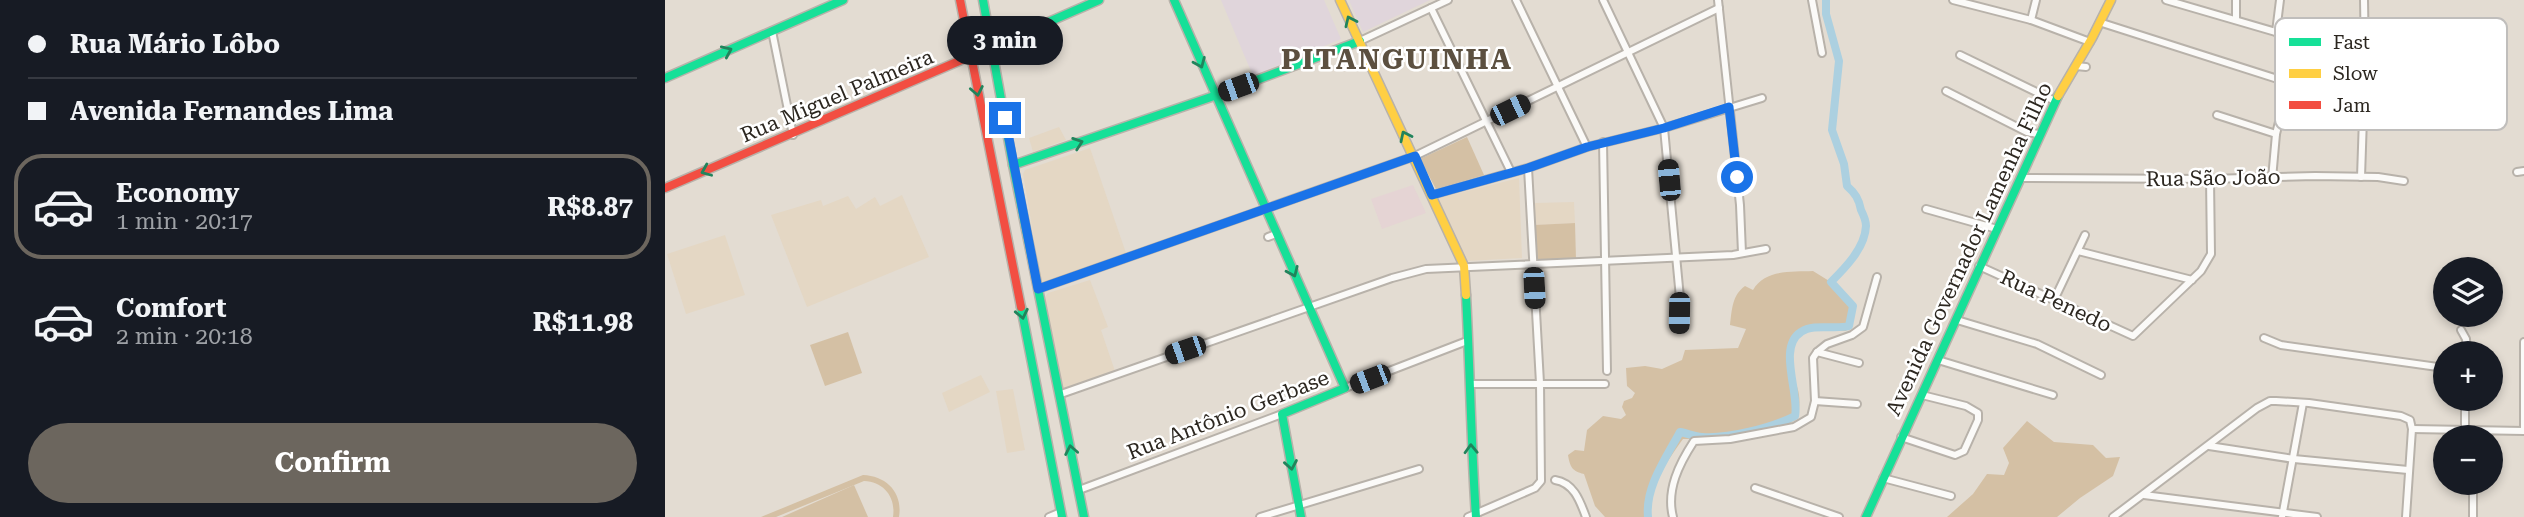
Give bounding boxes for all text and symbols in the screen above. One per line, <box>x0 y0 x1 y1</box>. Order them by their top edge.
one-way arrow <box>1344 16 1358 28</box>
callout: 3 min <box>947 17 1063 66</box>
legend <box>2275 18 2507 130</box>
text: 3 min <box>973 27 1037 54</box>
text: Rua Mário Lôbo <box>70 29 280 59</box>
text: Fast <box>2333 31 2370 54</box>
district label: PITANGUINHA <box>1281 43 1513 76</box>
street label: Rua Miguel Palmeira <box>737 44 937 147</box>
one-way arrow <box>720 45 733 59</box>
one-way arrow <box>1192 56 1206 68</box>
text: Slow <box>2333 62 2378 85</box>
car <box>1215 70 1262 104</box>
street label: Avenida Governador Lamenha Filho <box>1881 79 2057 419</box>
one-way arrow <box>969 85 984 97</box>
car <box>1487 91 1534 129</box>
text: Jam <box>2333 94 2371 117</box>
text: Avenida Fernandes Lima <box>70 96 393 126</box>
route end <box>989 102 1021 134</box>
one-way arrow <box>1399 131 1413 143</box>
one-way arrow <box>1071 137 1083 151</box>
car <box>1657 158 1682 202</box>
route start <box>1721 161 1753 193</box>
one-way arrow <box>700 163 712 177</box>
street label: Rua São João <box>2145 165 2281 191</box>
icon: car <box>32 175 95 238</box>
text: Economy <box>116 178 239 208</box>
text: R$8.87 <box>547 192 633 222</box>
text: 1 min · 20:17 <box>116 208 253 235</box>
map controls <box>2433 257 2503 495</box>
button: layers <box>2433 257 2503 327</box>
one-way arrow <box>1285 265 1299 277</box>
street label: Rua Penedo <box>1997 265 2115 337</box>
car <box>1523 266 1546 310</box>
icon: car <box>32 290 95 353</box>
car <box>1669 292 1690 334</box>
text: Comfort <box>116 293 226 323</box>
text: R$11.98 <box>533 307 633 337</box>
one-way arrow <box>1014 308 1029 320</box>
text: 2 min · 20:18 <box>116 323 253 350</box>
car <box>1162 333 1209 367</box>
button: + <box>2433 341 2503 411</box>
car <box>1347 362 1394 396</box>
street label: Rua Antônio Gerbase <box>1124 365 1332 465</box>
button: Confirm <box>28 423 637 503</box>
button: − <box>2433 425 2503 495</box>
one-way arrow <box>1464 443 1479 454</box>
one-way arrow <box>1064 444 1079 456</box>
one-way arrow <box>1283 460 1298 471</box>

